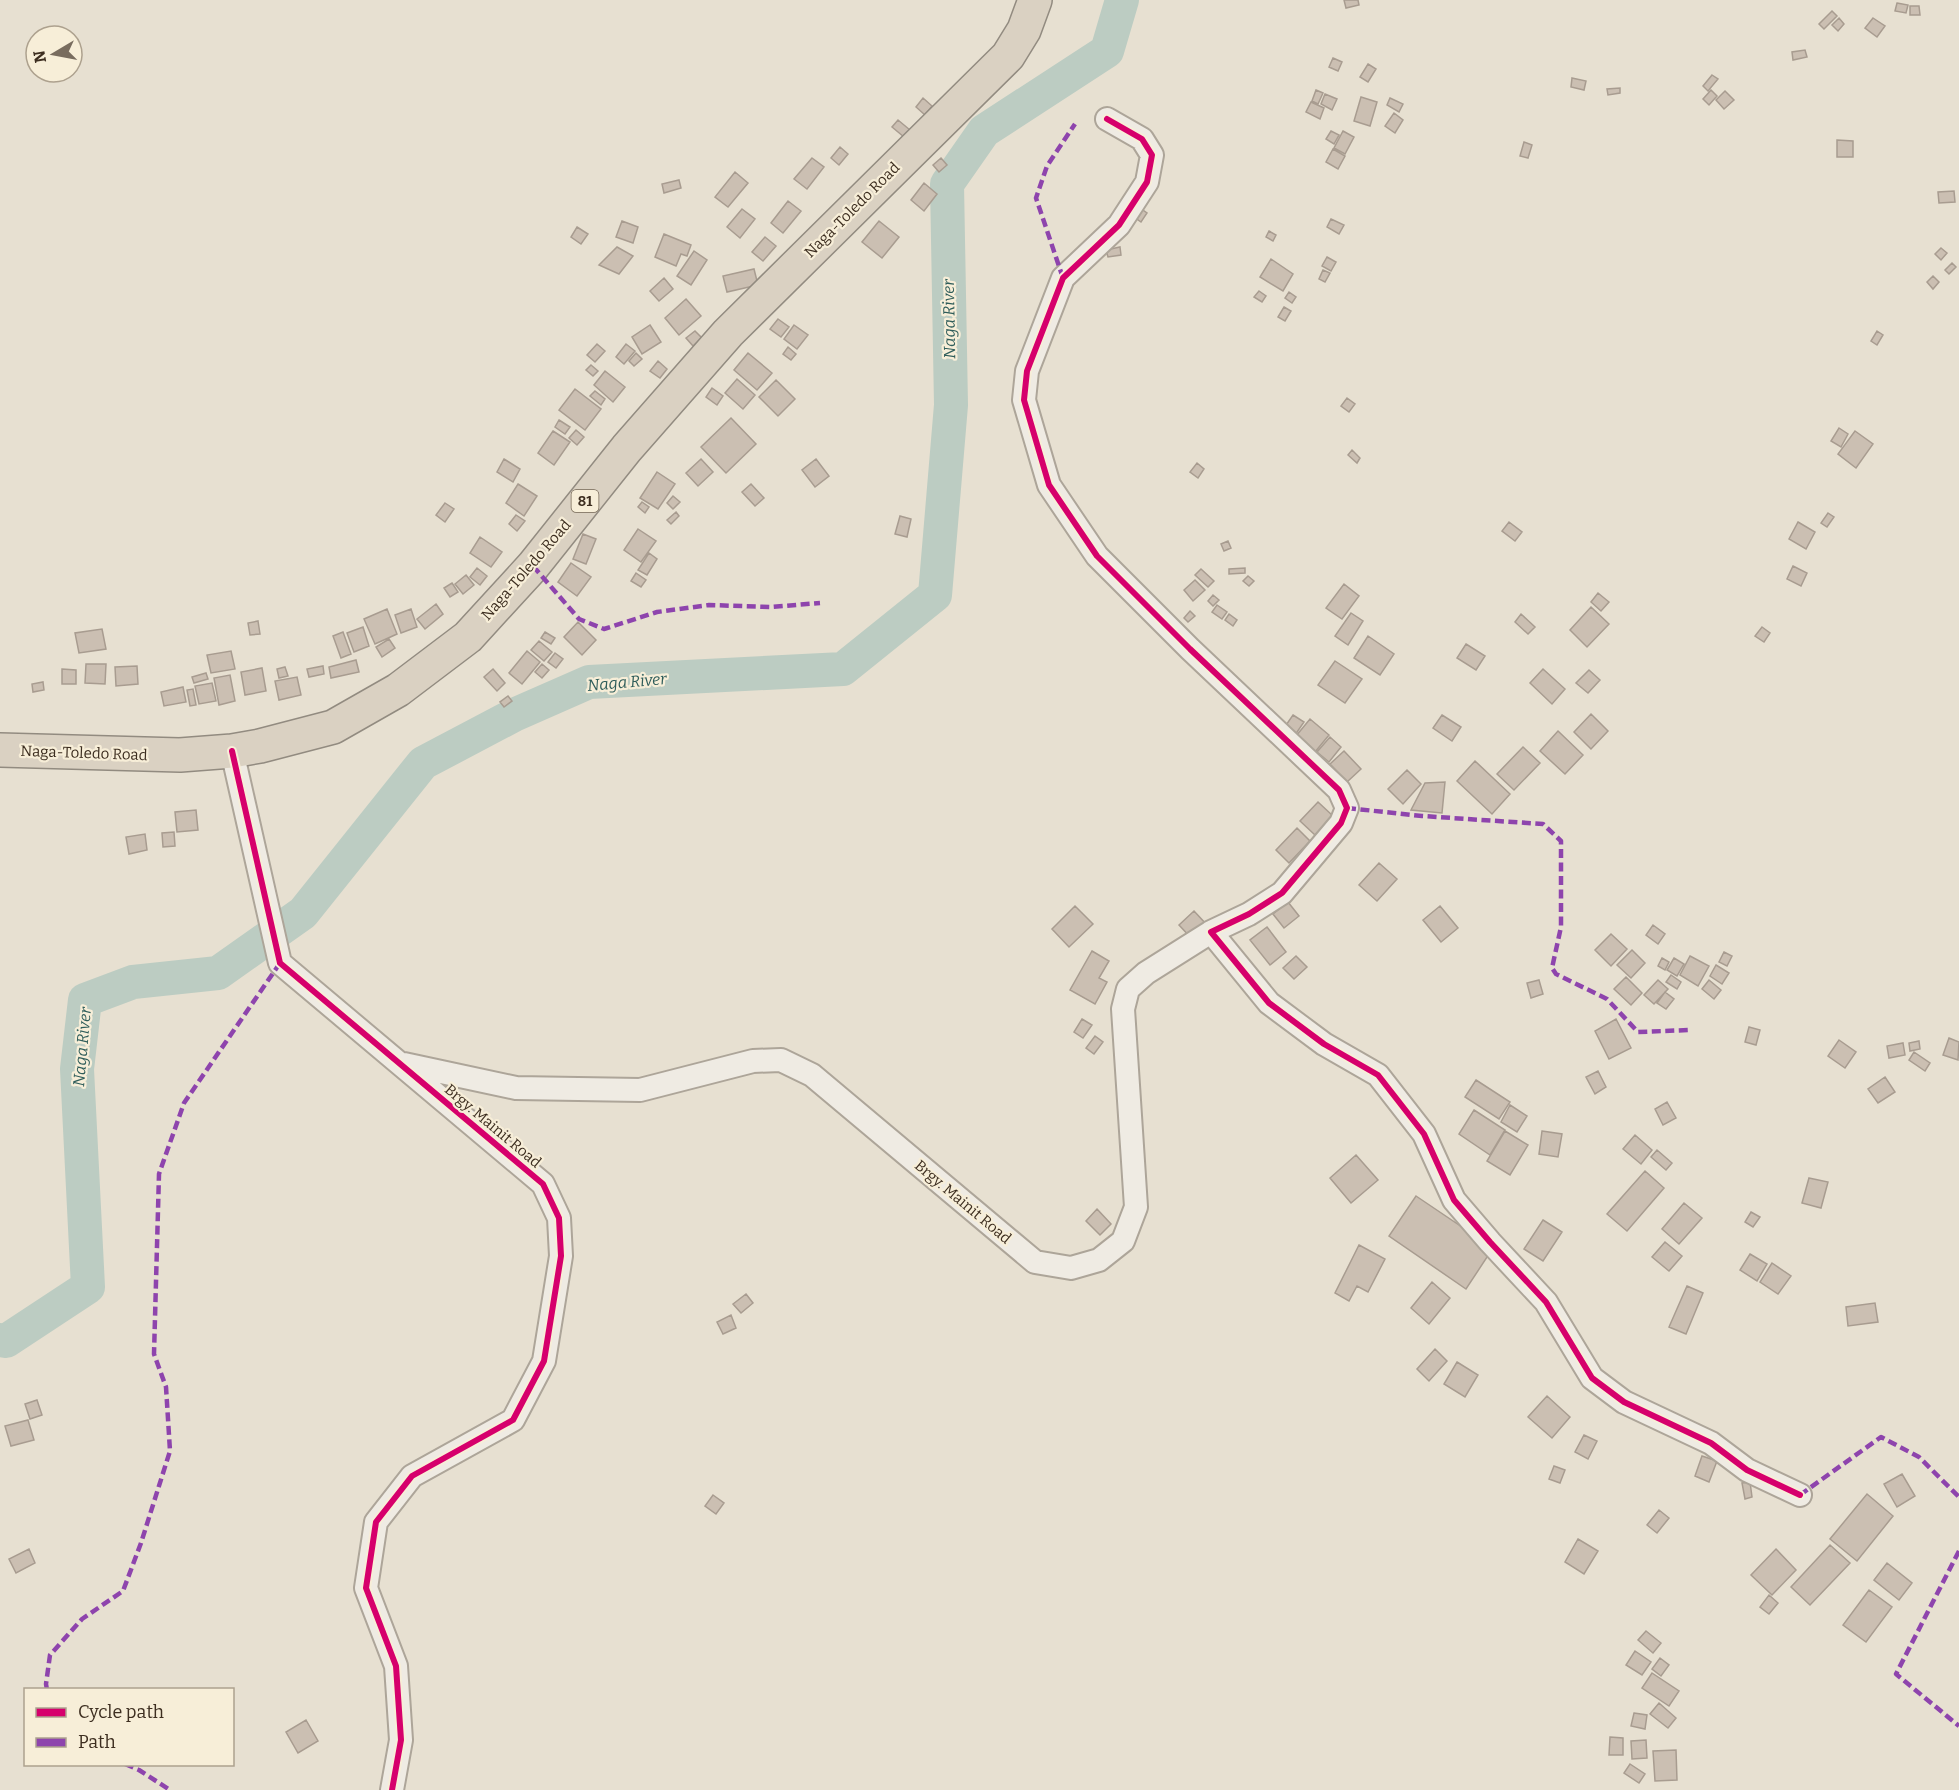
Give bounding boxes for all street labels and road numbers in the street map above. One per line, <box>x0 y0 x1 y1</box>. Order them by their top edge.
street label: Naga-Toledo Road <box>801 159 903 261</box>
road number: 81 <box>572 490 598 512</box>
street label: Naga-Toledo Road <box>477 516 575 624</box>
street label: Naga-Toledo Road <box>20 742 148 764</box>
street label: Brgy. Mainit Road <box>441 1080 545 1172</box>
street label: Brgy. Mainit Road <box>911 1156 1015 1248</box>

